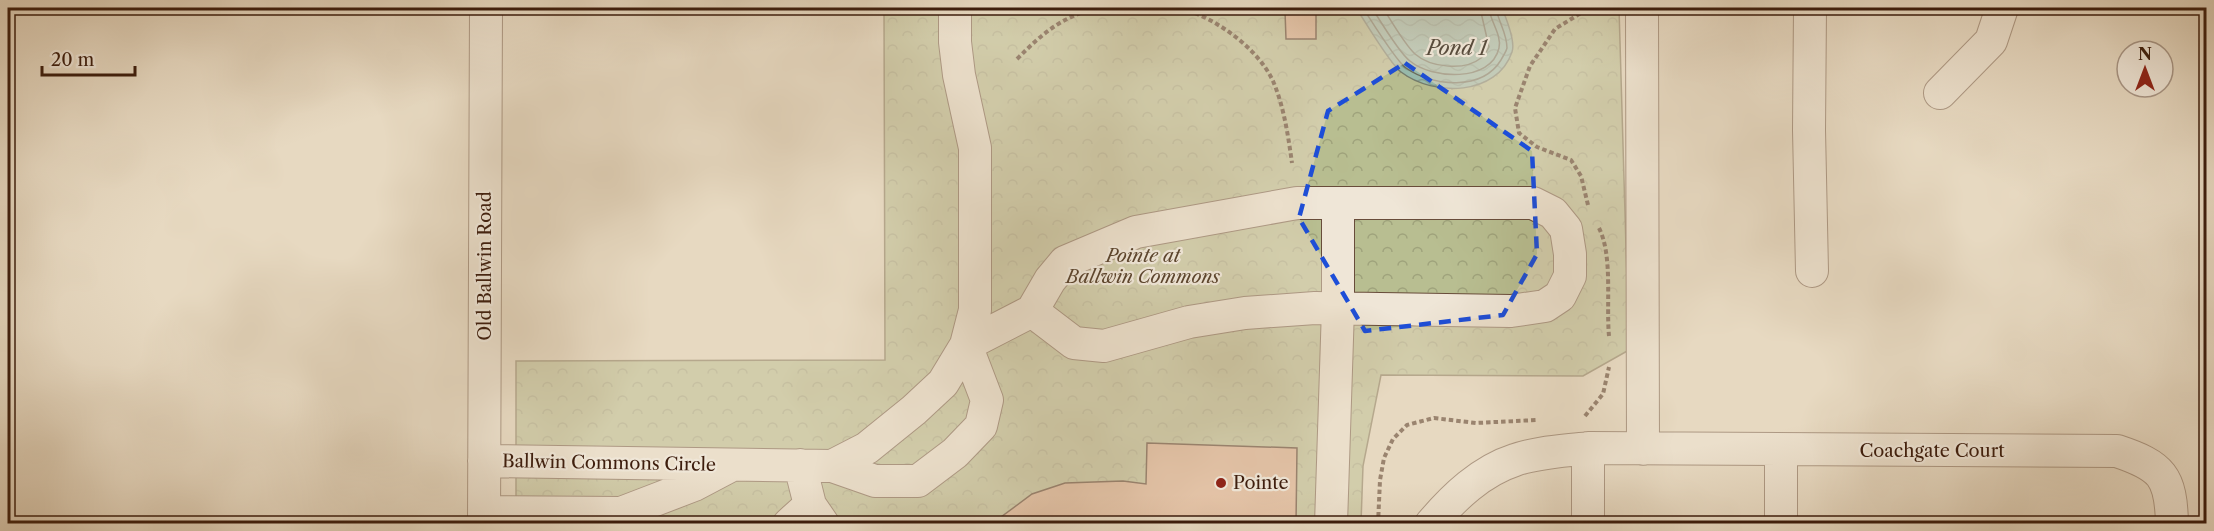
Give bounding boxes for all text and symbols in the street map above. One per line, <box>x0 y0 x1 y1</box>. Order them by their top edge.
water label: Pond 1 <box>1424 36 1489 60</box>
scale bar <box>42 39 135 77</box>
north arrow <box>2115 39 2175 99</box>
text: N <box>2138 44 2152 64</box>
text: 20 m <box>51 49 95 71</box>
street label: Old Ballwin Road <box>474 191 496 341</box>
park label: Pointe at Ballwin Commons <box>1064 245 1220 288</box>
street label: Coachgate Court <box>1859 440 2005 462</box>
street label: Ballwin Commons Circle <box>502 450 716 476</box>
place label: Pointe <box>1233 472 1289 494</box>
marker: Pointe <box>1214 476 1228 490</box>

